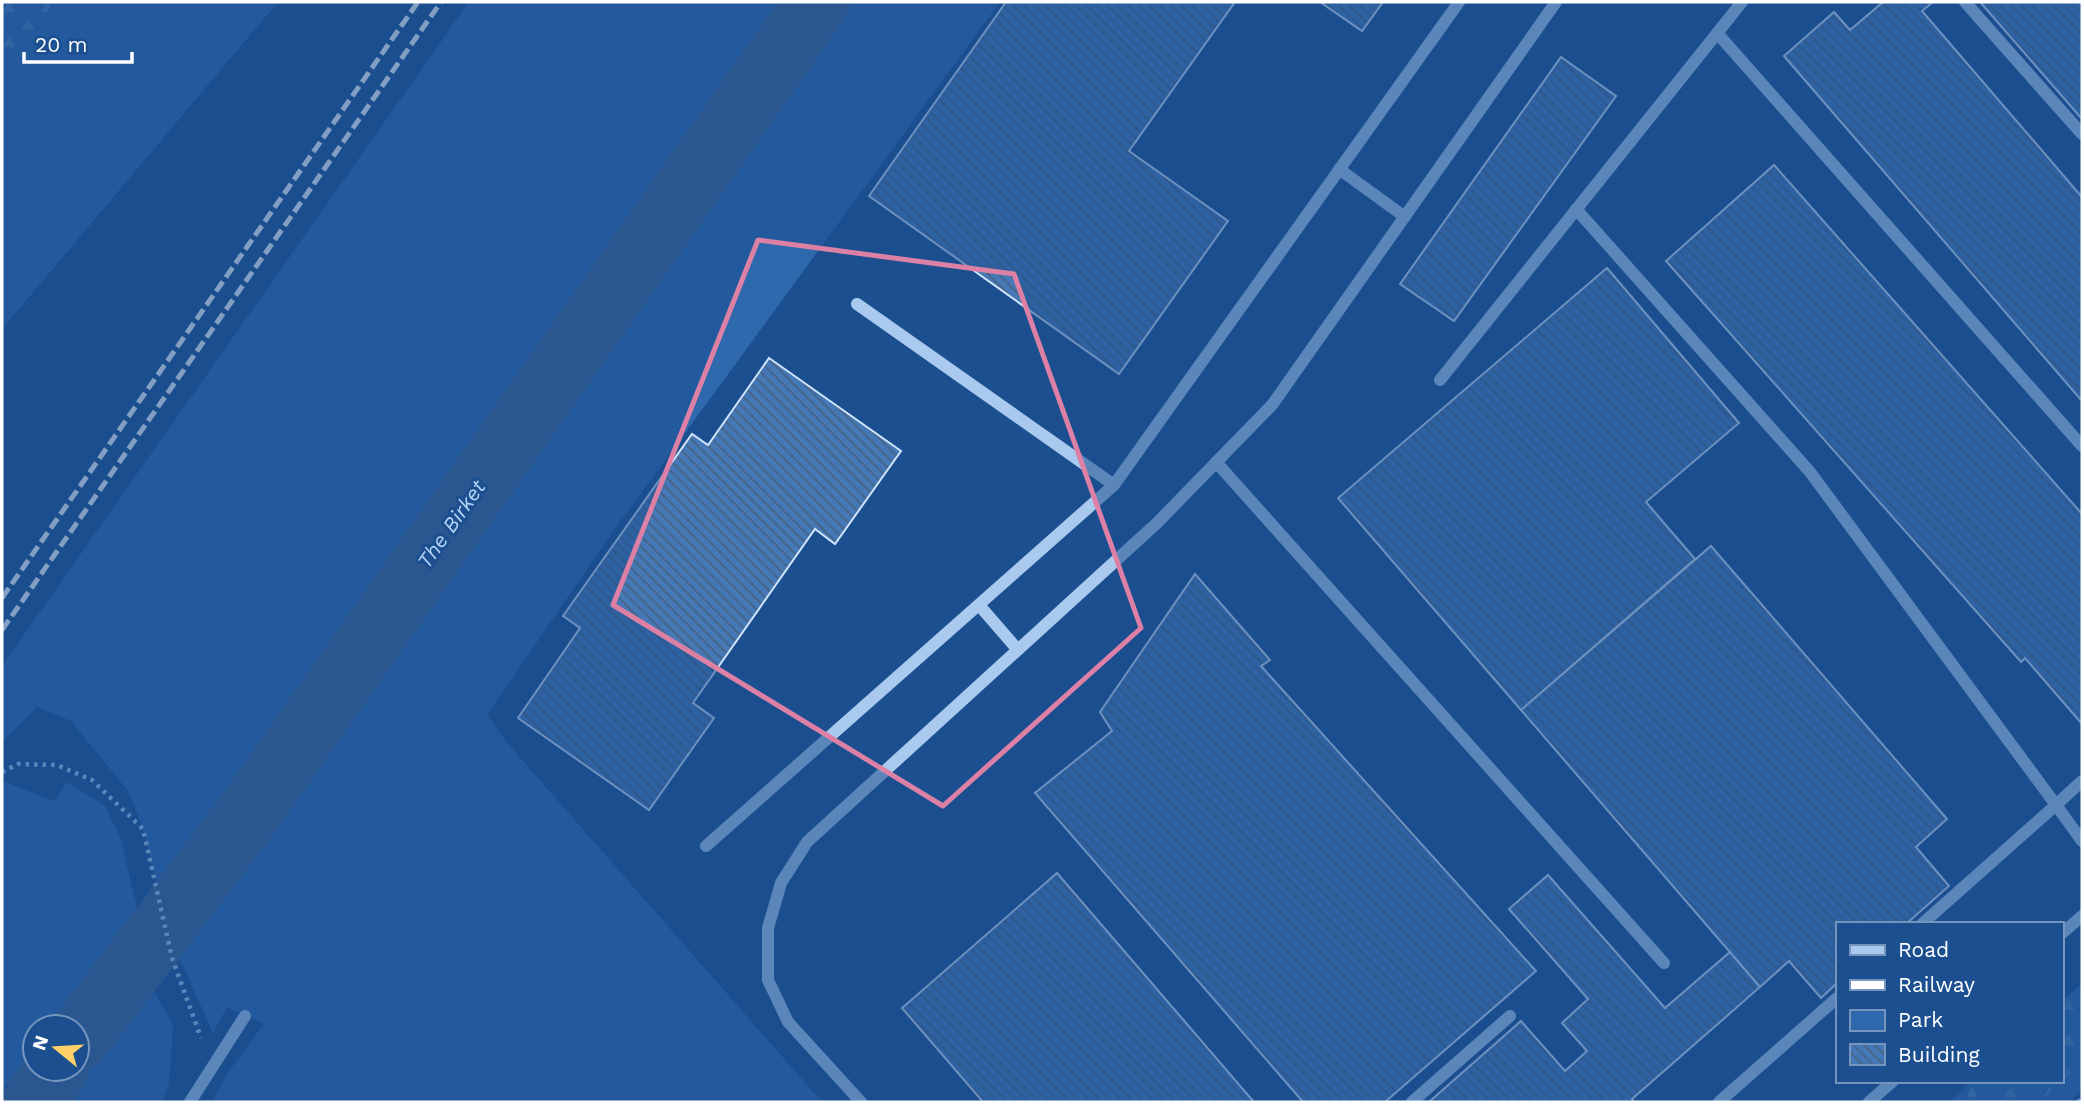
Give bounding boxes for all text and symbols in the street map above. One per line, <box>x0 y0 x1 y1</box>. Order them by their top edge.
scale bar <box>24 21 133 65</box>
text: 20 m <box>35 32 87 57</box>
water label: The Birket <box>412 475 491 573</box>
legend <box>1836 922 2063 1083</box>
text: Road <box>1898 937 1949 962</box>
text: Railway <box>1898 972 1975 997</box>
text: Park <box>1898 1007 1943 1032</box>
north arrow <box>21 1013 91 1083</box>
text: N <box>27 1033 53 1053</box>
text: Building <box>1898 1042 1980 1067</box>

